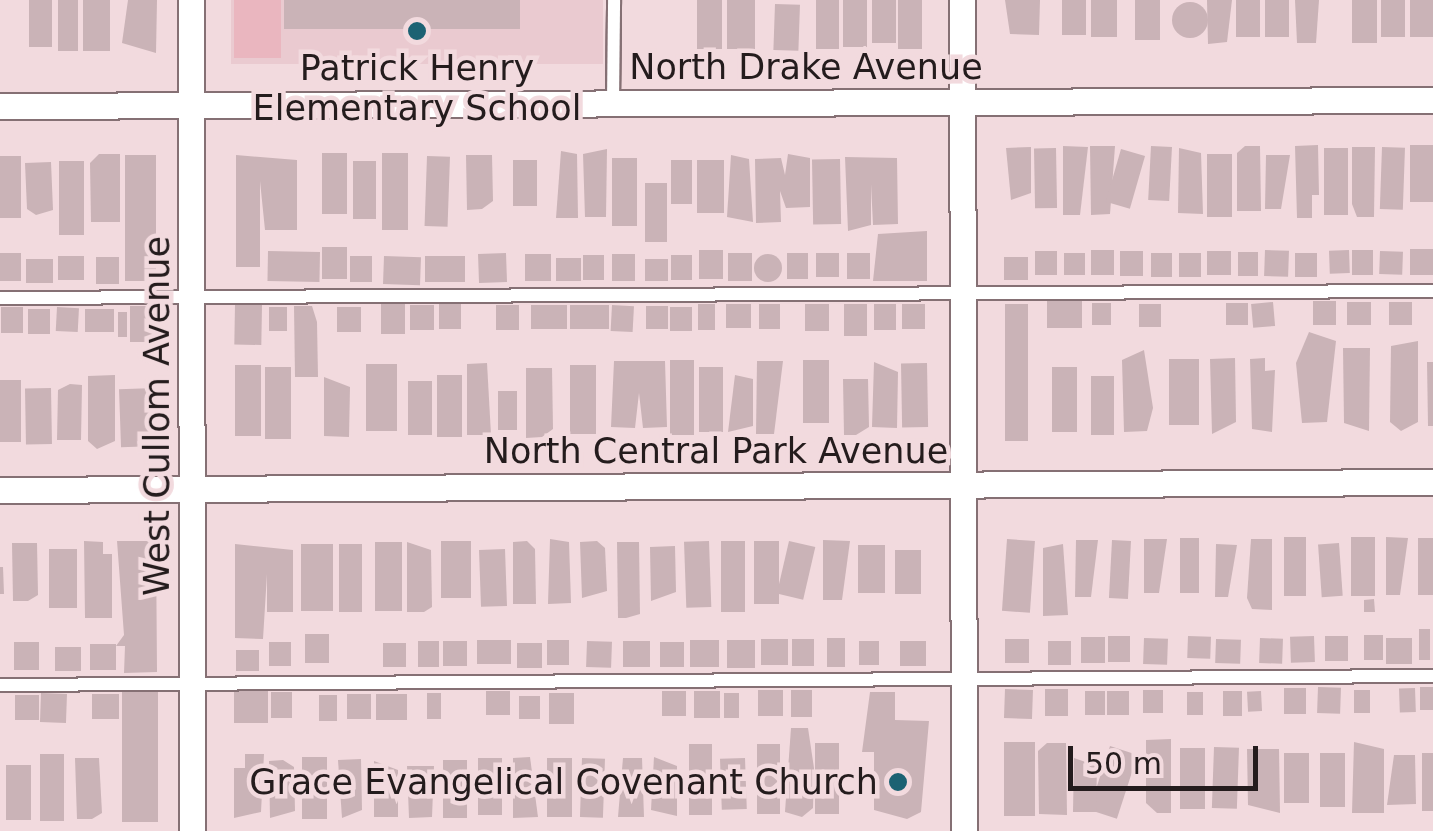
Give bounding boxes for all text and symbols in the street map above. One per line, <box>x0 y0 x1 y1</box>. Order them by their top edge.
marker: Patrick Henry Elementary School <box>406 20 428 42</box>
street label: North Drake Avenue <box>629 46 983 88</box>
place label: Patrick Henry Elementary School <box>253 47 581 129</box>
street label: West Cullom Avenue <box>136 236 178 596</box>
street label: North Central Park Avenue <box>484 430 948 472</box>
scale bar <box>1073 726 1263 788</box>
text: 50 m <box>1085 746 1162 781</box>
place label: Grace Evangelical Covenant Church <box>249 761 878 803</box>
marker: Grace Evangelical Covenant Church <box>887 771 909 793</box>

